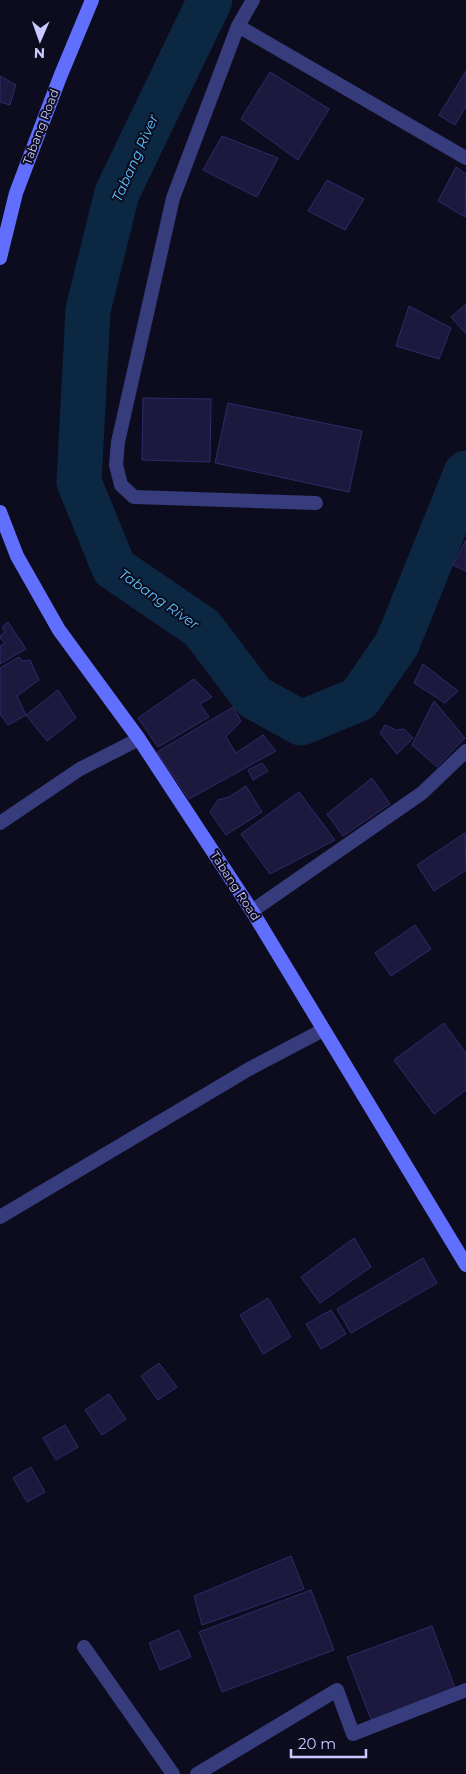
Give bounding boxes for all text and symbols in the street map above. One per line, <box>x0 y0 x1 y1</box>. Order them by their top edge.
north arrow <box>15 15 65 65</box>
text: N <box>34 44 46 62</box>
street label: Tabang Road <box>19 87 62 167</box>
water label: Tabang River <box>108 111 162 205</box>
water label: Tabang River <box>115 565 203 633</box>
street label: Tabang Road <box>207 848 263 923</box>
scale bar <box>291 1726 366 1758</box>
text: 20 m <box>298 1734 336 1753</box>

